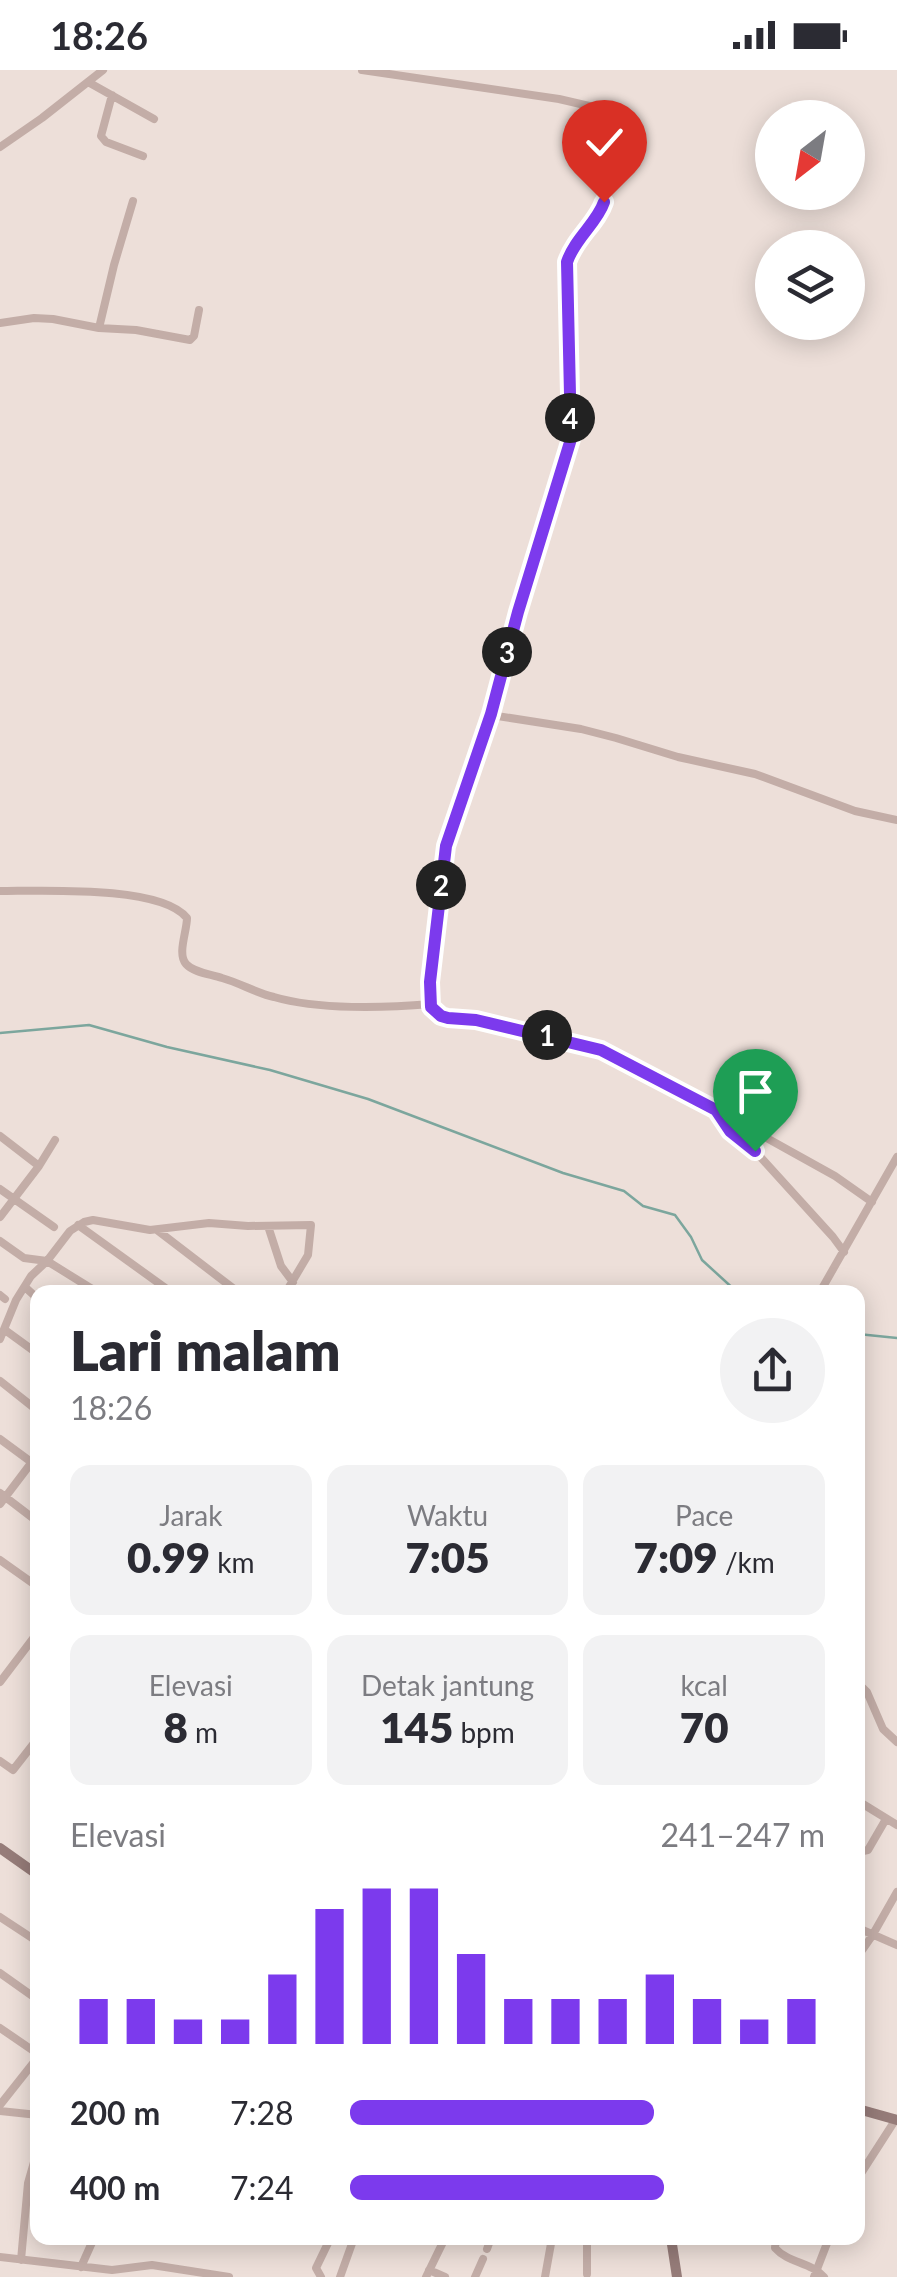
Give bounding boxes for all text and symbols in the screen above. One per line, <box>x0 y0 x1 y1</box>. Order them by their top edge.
text: 18:26 <box>50 12 148 58</box>
pin <box>562 100 647 203</box>
north arrow <box>755 100 865 210</box>
map controls <box>755 100 865 340</box>
icon: check <box>577 115 632 170</box>
button: layers <box>755 230 865 340</box>
pin: 4 <box>545 393 595 443</box>
text: 4 <box>562 401 578 435</box>
pin: 3 <box>482 627 532 677</box>
text: 3 <box>499 635 515 669</box>
pin: 2 <box>416 860 466 910</box>
text: 2 <box>433 868 449 902</box>
pin: 1 <box>522 1010 572 1060</box>
text: 1 <box>539 1018 555 1052</box>
pin <box>713 1049 798 1152</box>
icon: arrive <box>728 1064 783 1119</box>
text: Lari malam <box>70 1317 341 1383</box>
button: share <box>720 1318 825 1423</box>
text: 18:26 <box>70 1388 152 1427</box>
text: Jarak <box>159 1498 222 1532</box>
text: Waktu <box>407 1498 488 1532</box>
text: Pace <box>675 1498 733 1532</box>
text: 0.99 <box>127 1532 210 1582</box>
text: 7:05 <box>405 1532 490 1582</box>
text: 7:09 <box>634 1532 718 1582</box>
text: km <box>210 1545 255 1579</box>
text: /km <box>718 1545 775 1579</box>
text: Elevasi <box>149 1668 233 1702</box>
text: Detak jantung <box>361 1668 534 1702</box>
text: kcal <box>681 1668 728 1702</box>
text: 8 <box>164 1702 188 1752</box>
text: 145 <box>380 1702 453 1752</box>
text: 70 <box>680 1702 729 1752</box>
text: m <box>188 1715 218 1749</box>
text: bpm <box>453 1715 515 1749</box>
text: Elevasi <box>70 1815 166 1854</box>
text: 241–247 m <box>661 1815 825 1854</box>
text: 200 m <box>70 2093 160 2132</box>
text: 7:28 <box>230 2093 294 2132</box>
text: 400 m <box>70 2168 160 2207</box>
text: 7:24 <box>230 2168 294 2207</box>

